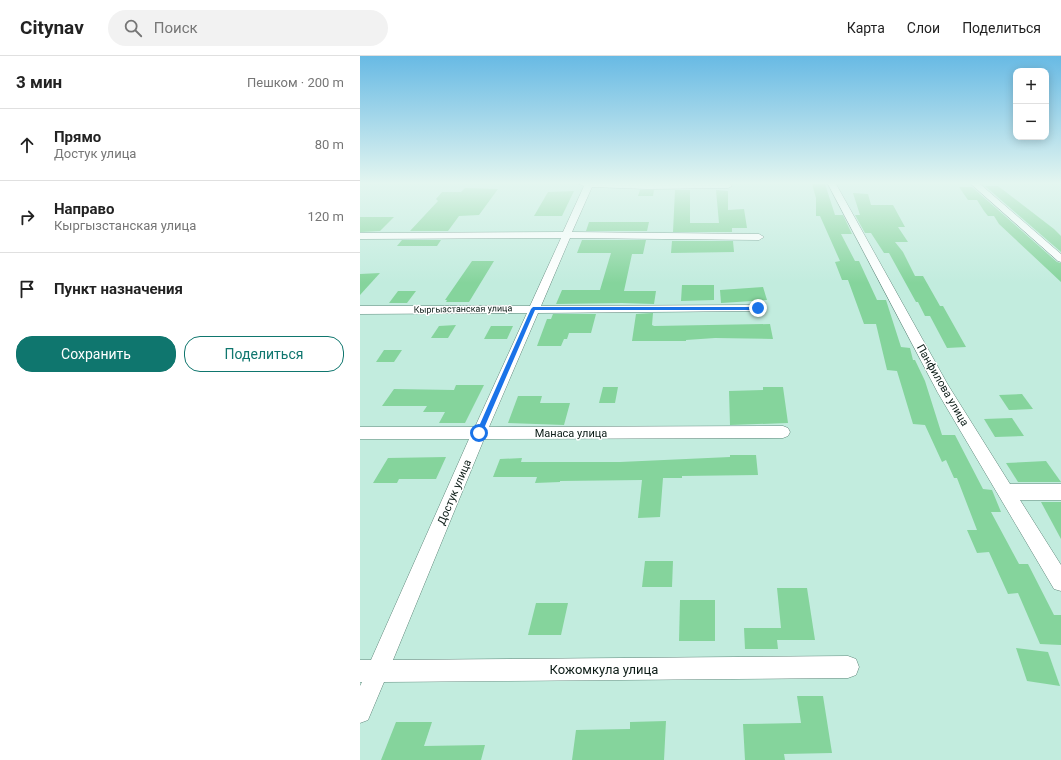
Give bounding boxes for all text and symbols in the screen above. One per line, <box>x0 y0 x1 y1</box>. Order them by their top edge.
search box <box>108 10 388 46</box>
text: Citynav <box>20 16 84 39</box>
icon: search <box>122 17 144 39</box>
text: Поиск <box>154 19 198 37</box>
text: Карта <box>847 20 885 36</box>
text: Слои <box>907 20 940 36</box>
text: Поделиться <box>962 20 1041 36</box>
map controls <box>1013 68 1049 140</box>
button: + <box>1013 68 1049 104</box>
text: 3 мин <box>16 72 62 92</box>
text: Пешком · 200 m <box>247 75 344 90</box>
button: − <box>1013 104 1049 140</box>
text: Прямо <box>54 128 101 146</box>
icon: ahead <box>16 134 38 156</box>
text: 80 m <box>315 137 344 152</box>
text: Достук улица <box>54 146 136 161</box>
text: Направо <box>54 200 115 218</box>
icon: right <box>16 206 38 228</box>
text: 120 m <box>307 209 344 224</box>
text: Кыргызстанская улица <box>54 218 196 233</box>
icon: arrive <box>16 278 38 300</box>
text: Пункт назначения <box>54 280 183 298</box>
route end <box>749 299 767 317</box>
street label: Кыргызстанская улица <box>414 303 512 315</box>
button: Сохранить <box>16 336 176 372</box>
button: Поделиться <box>184 336 344 372</box>
street label: Панфилова улица <box>914 342 971 428</box>
route start <box>470 424 488 442</box>
street label: Манаса улица <box>535 427 607 440</box>
street label: Достук улица <box>435 458 474 527</box>
street label: Кожомкула улица <box>550 662 658 677</box>

